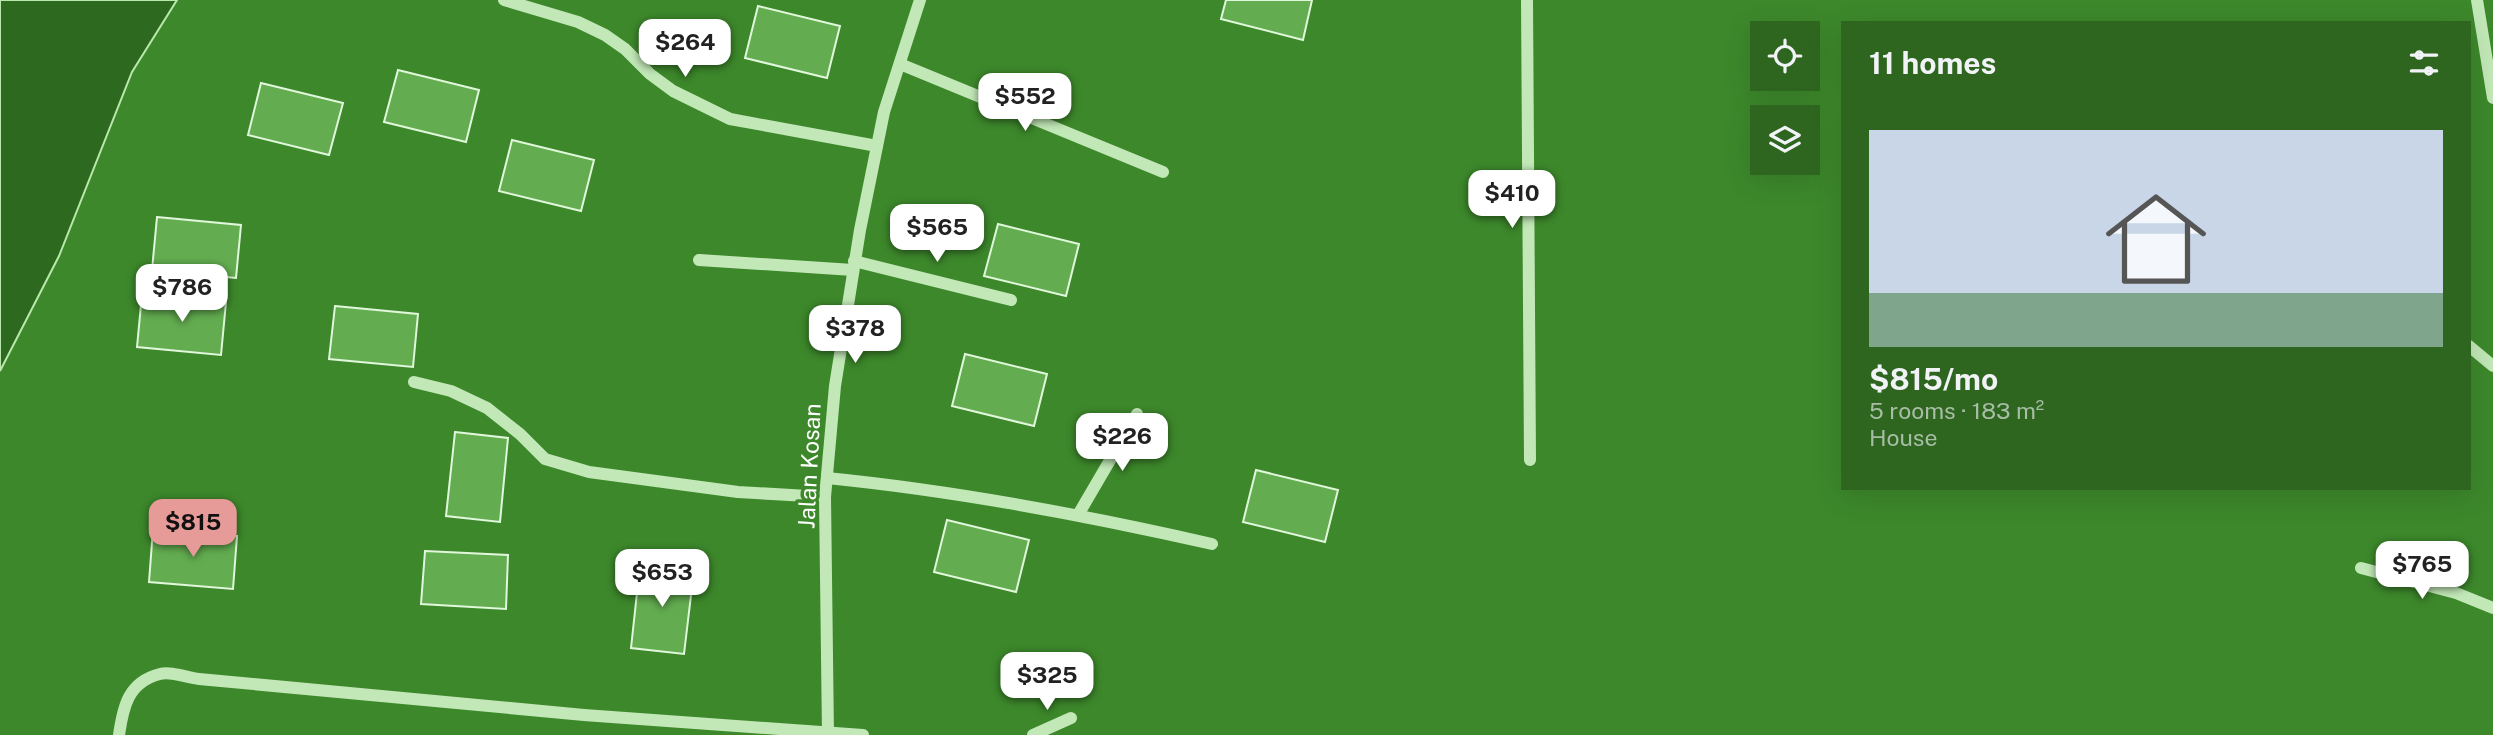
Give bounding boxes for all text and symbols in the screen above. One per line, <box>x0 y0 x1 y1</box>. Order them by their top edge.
pin: $264 <box>644 20 726 79</box>
map controls <box>1750 21 1820 175</box>
button: locate <box>1750 21 1820 91</box>
text: $264 <box>655 28 715 55</box>
icon: filters <box>2405 44 2443 82</box>
text: 11 homes <box>1869 45 1996 81</box>
pin: $552 <box>984 74 1066 133</box>
text: $552 <box>994 82 1056 109</box>
button: layers <box>1750 105 1820 175</box>
pin: $410 <box>1471 170 1553 230</box>
icon: home <box>2093 176 2219 302</box>
text: $410 <box>1484 179 1540 206</box>
pin: $565 <box>896 204 978 264</box>
text: $565 <box>906 213 968 240</box>
pin: $786 <box>141 264 223 324</box>
text: $786 <box>152 273 212 300</box>
pin: $378 <box>814 306 896 365</box>
text: $378 <box>825 314 885 341</box>
text: $815/mo <box>1869 361 1998 397</box>
text: 5 rooms · 183 m² <box>1869 397 2044 424</box>
street label: Jalan Kosan <box>792 403 826 529</box>
pin: $226 <box>1081 414 1163 473</box>
text: $226 <box>1092 422 1152 449</box>
text: House <box>1869 424 1937 451</box>
pin: $815 <box>152 500 234 559</box>
text: $815 <box>165 508 221 535</box>
pin: $765 <box>2381 542 2463 601</box>
pin: $653 <box>621 550 703 609</box>
text: $765 <box>2392 550 2452 577</box>
text: $653 <box>631 558 693 585</box>
pin: $325 <box>1006 652 1088 712</box>
text: $325 <box>1016 661 1078 688</box>

